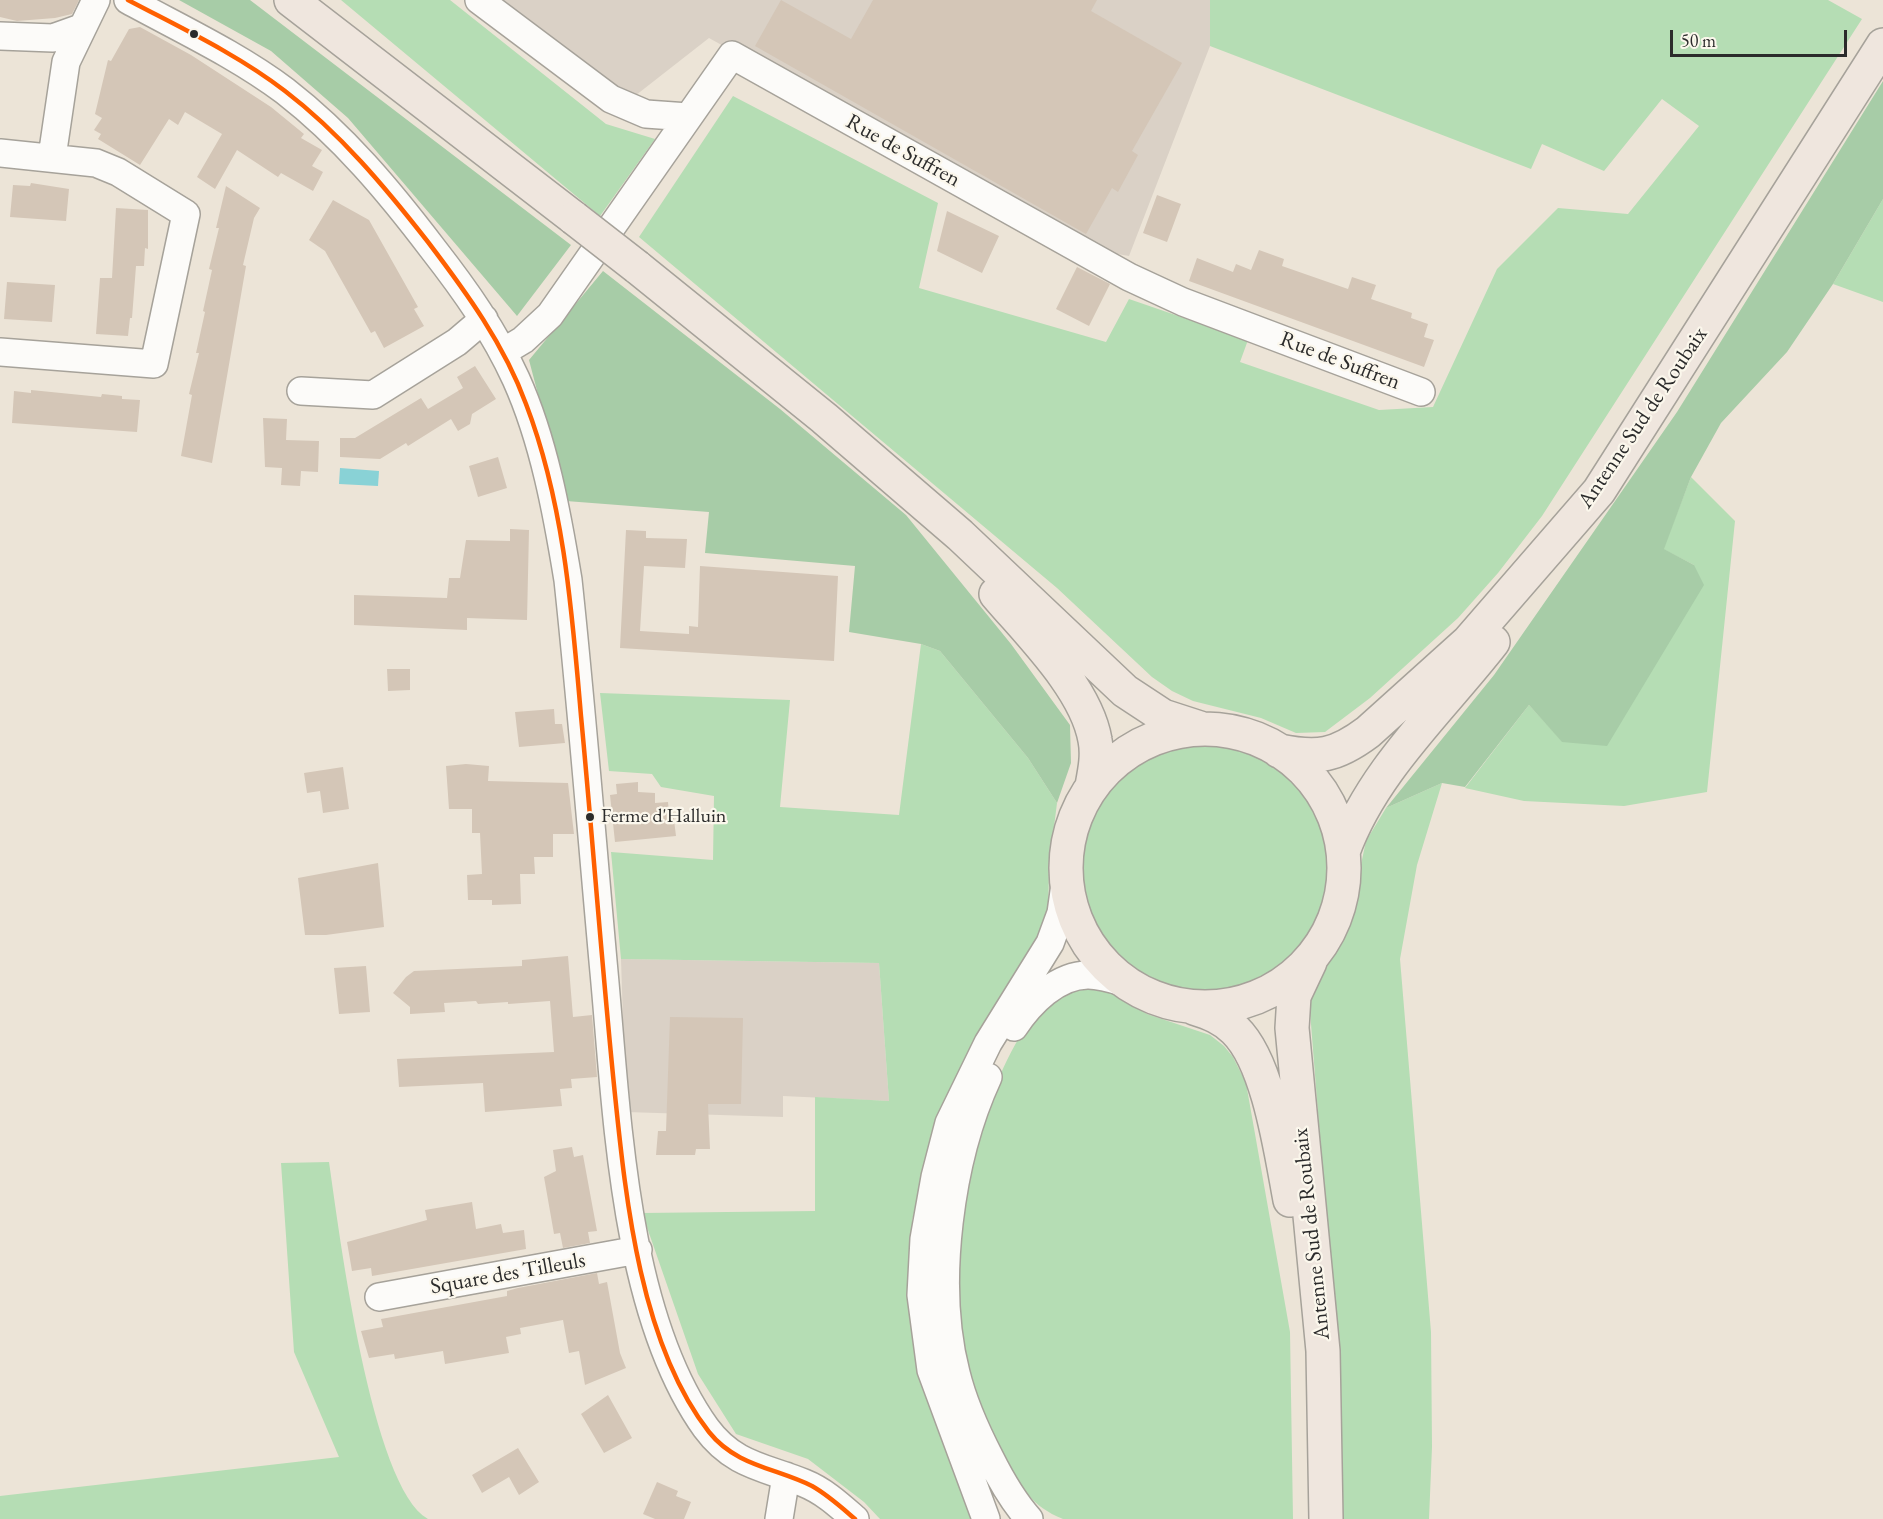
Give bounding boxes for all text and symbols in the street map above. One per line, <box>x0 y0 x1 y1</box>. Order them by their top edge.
scale bar <box>1673 18 1850 56</box>
unlabelled marker <box>188 28 200 40</box>
text: 50 m <box>1681 29 1716 52</box>
street label: Rue de Suffren <box>841 109 965 193</box>
street label: Antenne Sud de Roubaix <box>1573 322 1713 514</box>
street label: Rue de Suffren <box>1276 326 1404 396</box>
place label: Ferme d'Halluin <box>601 805 726 829</box>
marker: Ferme d'Halluin <box>584 811 596 823</box>
street label: Antenne Sud de Roubaix <box>1288 1127 1336 1341</box>
street label: Square des Tilleuls <box>428 1247 588 1301</box>

